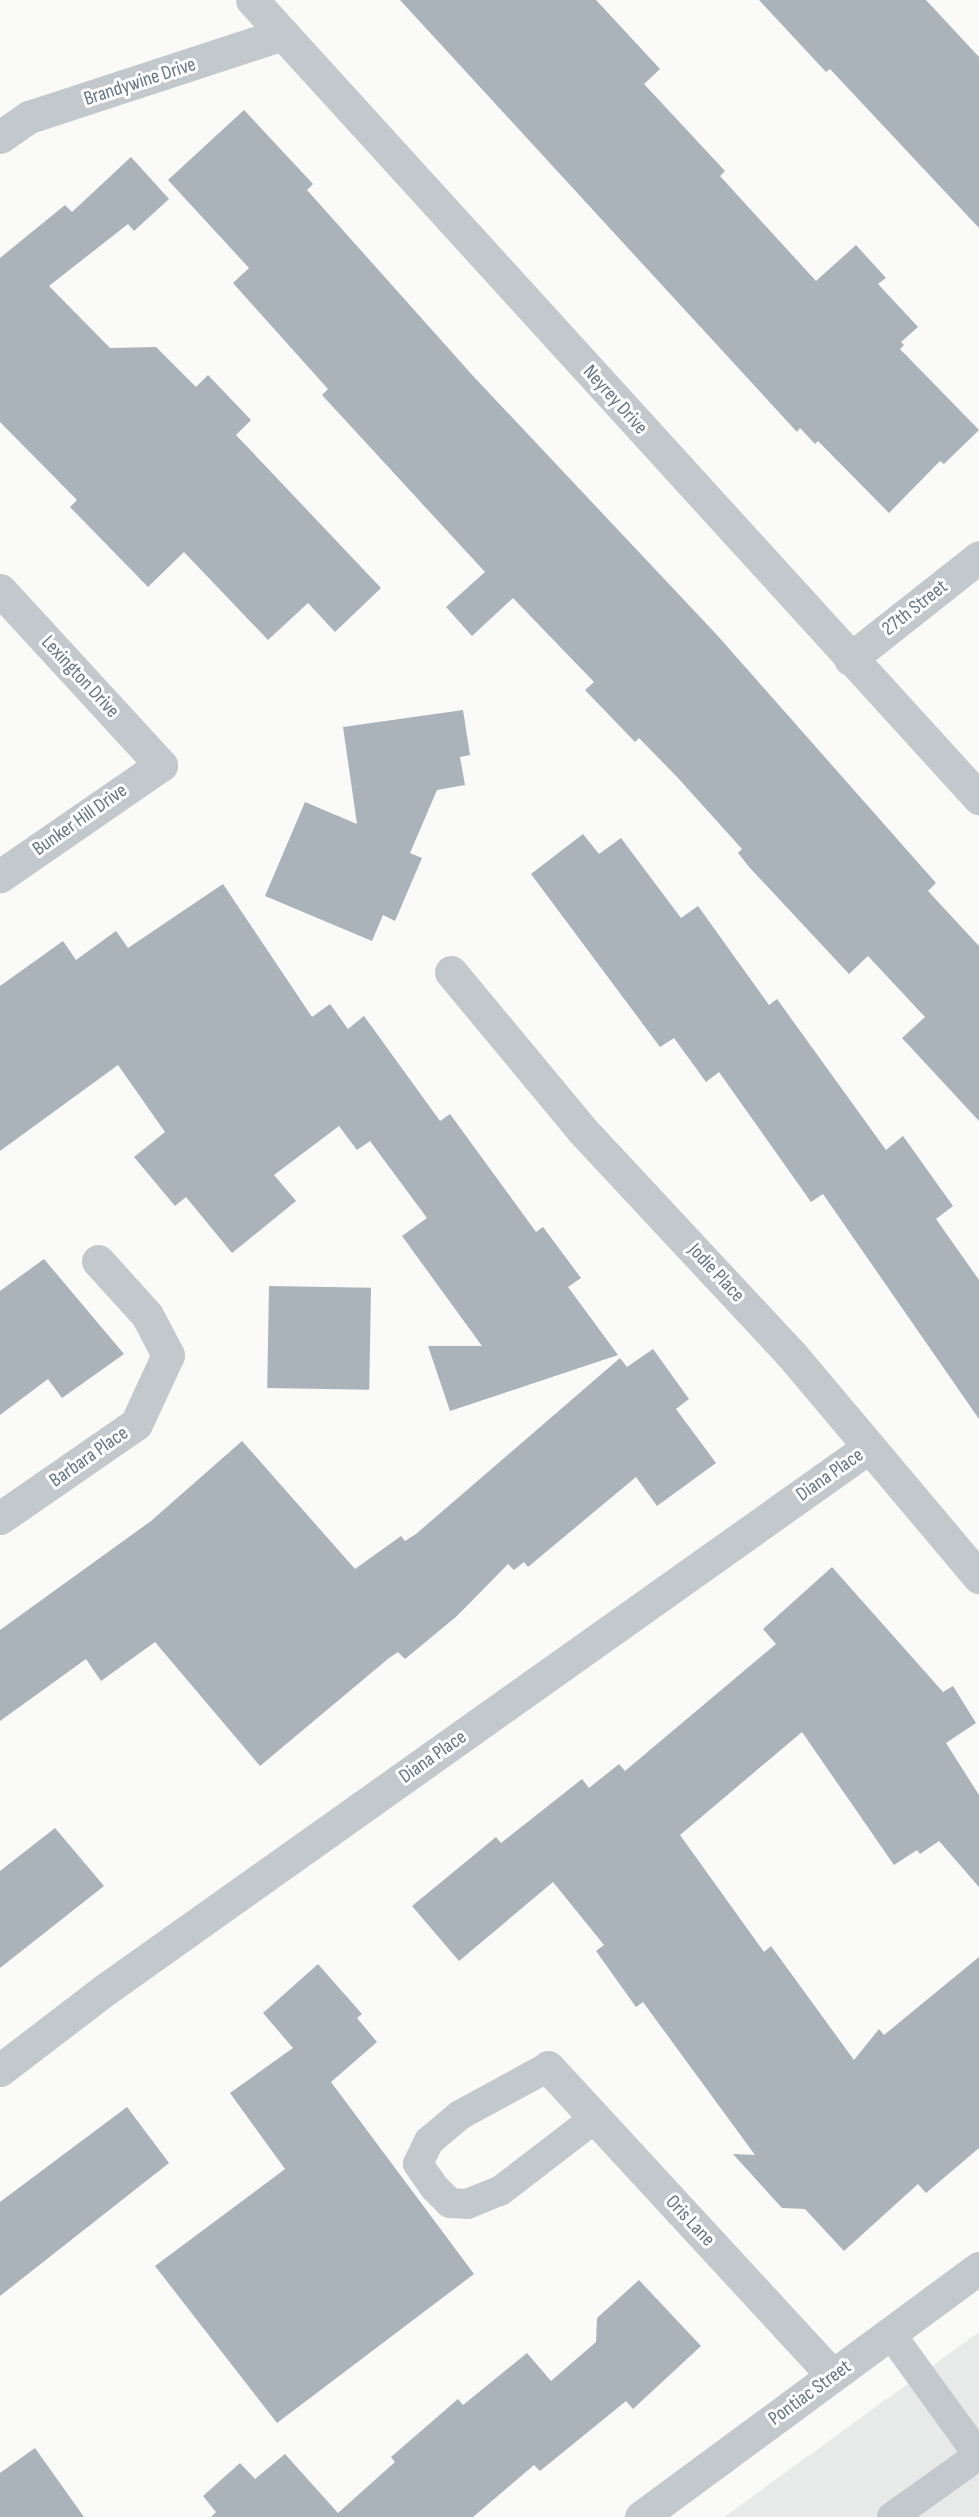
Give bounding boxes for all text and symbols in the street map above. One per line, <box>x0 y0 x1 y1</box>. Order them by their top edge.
street label: Brandywine Drive <box>81 53 199 111</box>
street label: Neyrey Drive <box>578 360 652 440</box>
street label: 27th Street <box>877 575 953 641</box>
street label: Lexington Drive <box>36 631 124 723</box>
street label: Bunker Hill Drive <box>28 779 132 861</box>
street label: Jodie Place <box>683 1239 749 1307</box>
street label: Barbara Place <box>45 1421 133 1493</box>
street label: Diana Place <box>792 1443 868 1507</box>
street label: Diana Place <box>395 1725 471 1789</box>
street label: Oris Lane <box>660 2190 720 2252</box>
street label: Pontiac Street <box>764 2355 856 2431</box>

